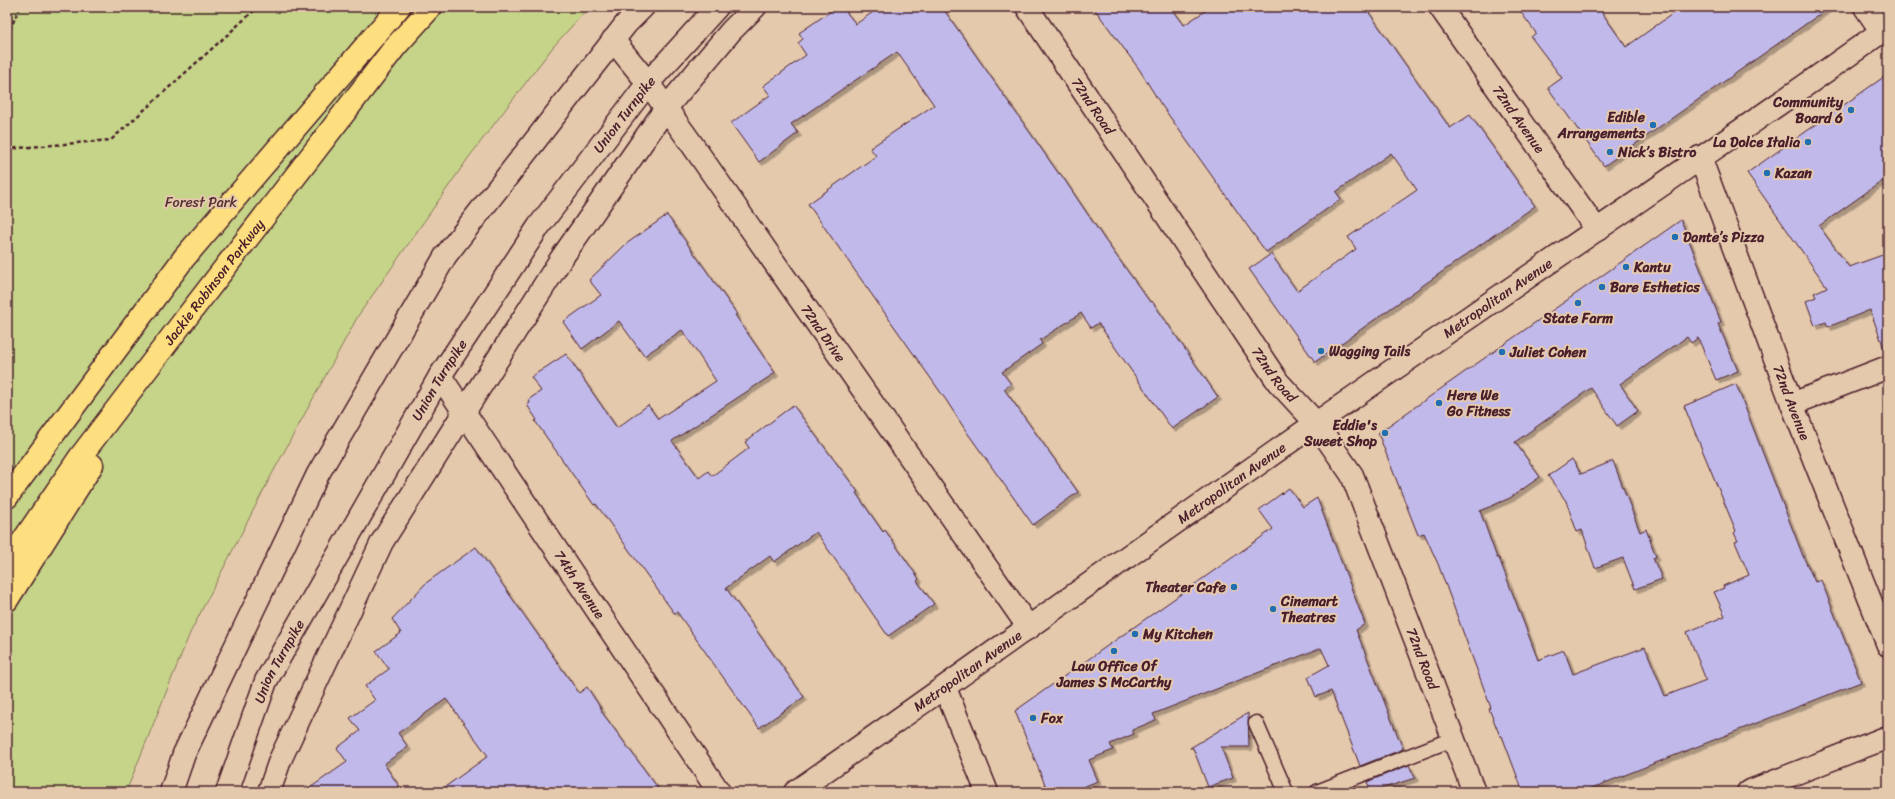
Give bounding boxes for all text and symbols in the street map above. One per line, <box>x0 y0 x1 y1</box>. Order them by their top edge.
street label: Union Turnpike <box>586 70 662 159</box>
street label: 72nd Road <box>1065 72 1122 141</box>
street label: 72nd Avenue <box>1486 79 1552 159</box>
place label: Community Board 6 <box>1772 90 1844 131</box>
place label: Edible Arrangements <box>1557 105 1646 146</box>
marker: Community Board 6 <box>1846 105 1856 115</box>
marker: Edible Arrangements <box>1648 120 1658 130</box>
place label: La Dolce Italia <box>1713 130 1801 155</box>
marker: La Dolce Italia <box>1803 137 1813 147</box>
place label: Nick’s Bistro <box>1617 140 1697 165</box>
marker: Nick’s Bistro <box>1605 147 1615 157</box>
place label: Kazan <box>1774 161 1812 186</box>
marker: Kazan <box>1762 168 1772 178</box>
park label: Forest Park <box>165 190 238 215</box>
street label: Jackie Robinson Parkway <box>156 213 271 351</box>
place label: Dante’s Pizza <box>1683 225 1764 250</box>
marker: Dante’s Pizza <box>1670 232 1680 242</box>
street label: Metropolitan Avenue <box>1437 251 1558 345</box>
place label: Kantu <box>1633 255 1671 280</box>
marker: Kantu <box>1621 262 1631 272</box>
place label: Bare Esthetics <box>1610 275 1700 300</box>
marker: Bare Esthetics <box>1597 282 1607 292</box>
marker: State Farm <box>1573 298 1583 308</box>
street label: 72nd Drive <box>794 299 853 367</box>
place label: State Farm <box>1542 306 1613 331</box>
street label: Union Turnpike <box>404 334 474 426</box>
place label: Wagging Tails <box>1329 339 1411 364</box>
place label: Juliet Cohen <box>1509 340 1587 365</box>
street label: 72nd Road <box>1245 341 1305 409</box>
marker: Wagging Tails <box>1316 346 1326 356</box>
marker: Juliet Cohen <box>1497 347 1507 357</box>
street label: 72nd Avenue <box>1766 361 1818 444</box>
place label: Here We Go Fitness <box>1446 383 1511 424</box>
marker: Here We Go Fitness <box>1434 398 1444 408</box>
place label: Eddie's Sweet Shop <box>1303 413 1378 454</box>
marker: Eddie's Sweet Shop <box>1380 428 1390 438</box>
street label: Metropolitan Avenue <box>1172 435 1291 530</box>
street label: 74th Avenue <box>548 545 612 624</box>
place label: Theater Cafe <box>1145 575 1227 600</box>
marker: Theater Cafe <box>1229 582 1239 592</box>
place label: Cinemart Theatres <box>1280 589 1339 630</box>
marker: Cinemart Theatres <box>1268 604 1278 614</box>
street label: Union Turnpike <box>247 614 311 707</box>
place label: My Kitchen <box>1142 622 1213 647</box>
street label: Metropolitan Avenue <box>908 623 1027 718</box>
street label: 72nd Road <box>1399 624 1446 695</box>
marker: My Kitchen <box>1130 629 1140 639</box>
marker: Law Office Of James S McCarthy <box>1109 646 1119 656</box>
place label: Law Office Of James S McCarthy <box>1056 654 1172 695</box>
place label: Fox <box>1040 706 1064 731</box>
marker: Fox <box>1028 713 1038 723</box>

